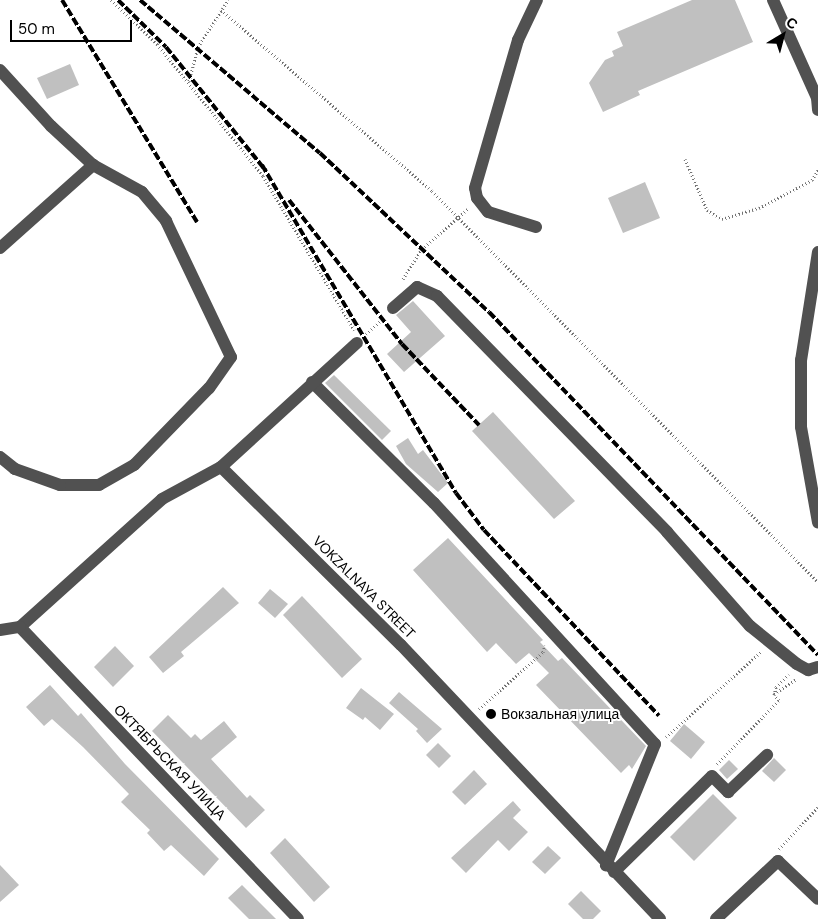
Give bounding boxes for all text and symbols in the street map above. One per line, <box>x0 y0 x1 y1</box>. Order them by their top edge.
scale bar <box>12 10 135 42</box>
north arrow <box>758 10 808 60</box>
text: С <box>783 13 801 33</box>
text: 50 m <box>18 19 55 39</box>
street label: VOKZALNAYA STREET <box>309 532 419 642</box>
street label: ОКТЯБРЬСКАЯ УЛИЦА <box>111 701 229 823</box>
place label: Вокзальная улица <box>501 706 619 722</box>
marker: Вокзальная улица <box>485 708 497 720</box>

